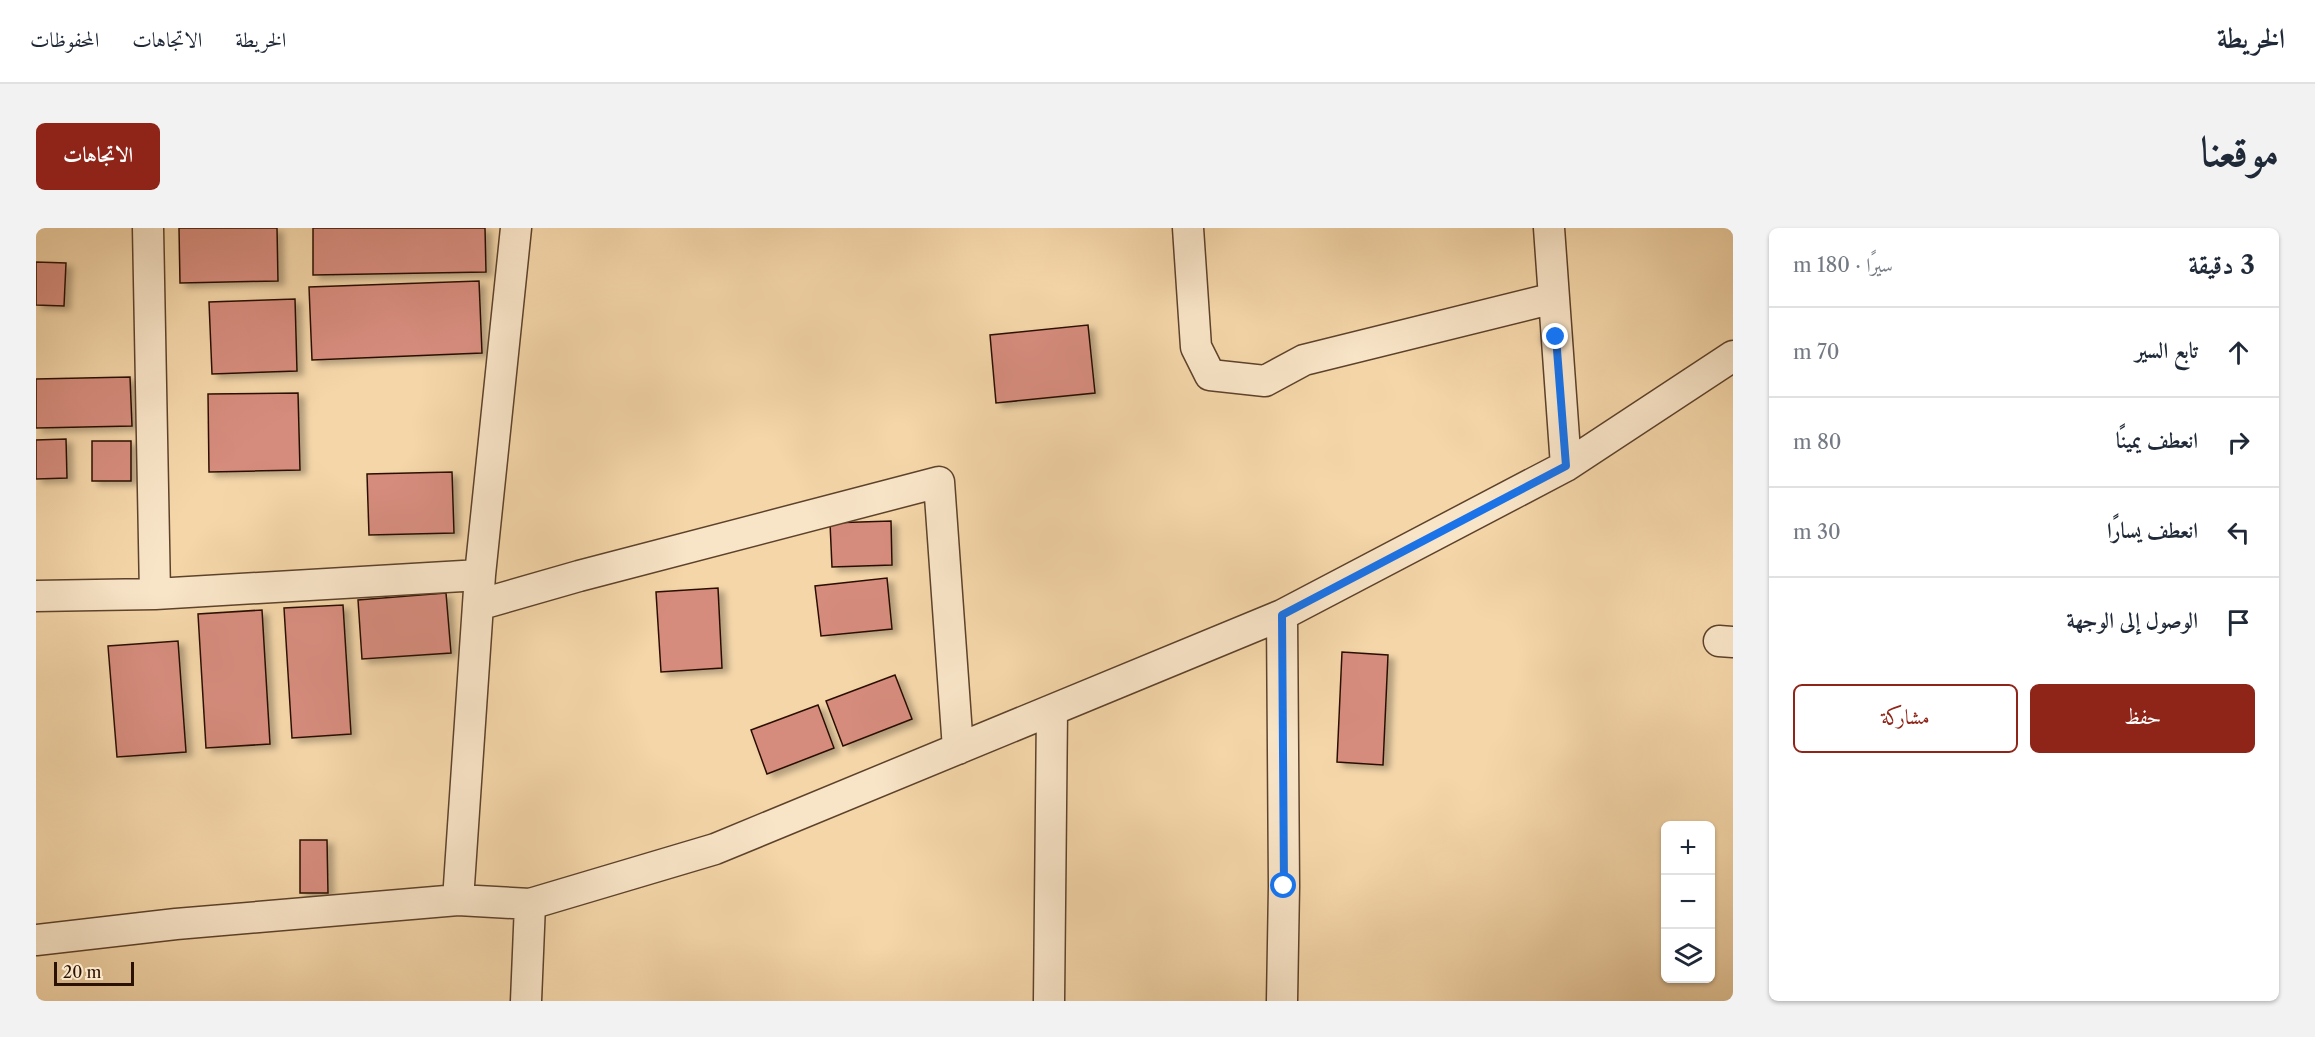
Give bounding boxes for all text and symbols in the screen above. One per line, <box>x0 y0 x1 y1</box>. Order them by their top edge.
text: الخريطة <box>2217 21 2285 55</box>
text: المحفوظات <box>30 27 99 52</box>
text: الاتجاهات <box>132 27 202 52</box>
text: الخريطة <box>235 27 286 52</box>
button: الاتجاهات <box>36 123 160 190</box>
text: موقعنا <box>2201 125 2279 177</box>
text: 3 دقيقة <box>2188 249 2255 281</box>
text: سيرًا · 180 m <box>1793 253 1893 277</box>
route end <box>1542 323 1568 349</box>
icon: ahead <box>2222 336 2255 369</box>
text: تابع السير <box>2135 337 2198 364</box>
text: 70 m <box>1793 340 1840 364</box>
icon: right <box>2222 426 2255 459</box>
text: انعطف يمينًا <box>2116 427 2198 454</box>
text: 80 m <box>1793 430 1842 454</box>
icon: left <box>2222 516 2255 549</box>
text: انعطف يسارًا <box>2107 517 2198 544</box>
text: 30 m <box>1793 520 1841 544</box>
icon: arrive <box>2222 606 2255 639</box>
text: الوصول إلى الوجهة <box>2066 607 2198 634</box>
button: مشاركة <box>1793 684 2018 753</box>
button: حفظ <box>2030 684 2255 753</box>
map controls <box>1661 821 1715 983</box>
button: + <box>1661 821 1715 875</box>
route start <box>1270 872 1296 898</box>
button: − <box>1661 875 1715 929</box>
button: layers <box>1661 929 1715 983</box>
scale bar <box>54 959 134 986</box>
text: 20 m <box>63 962 102 982</box>

